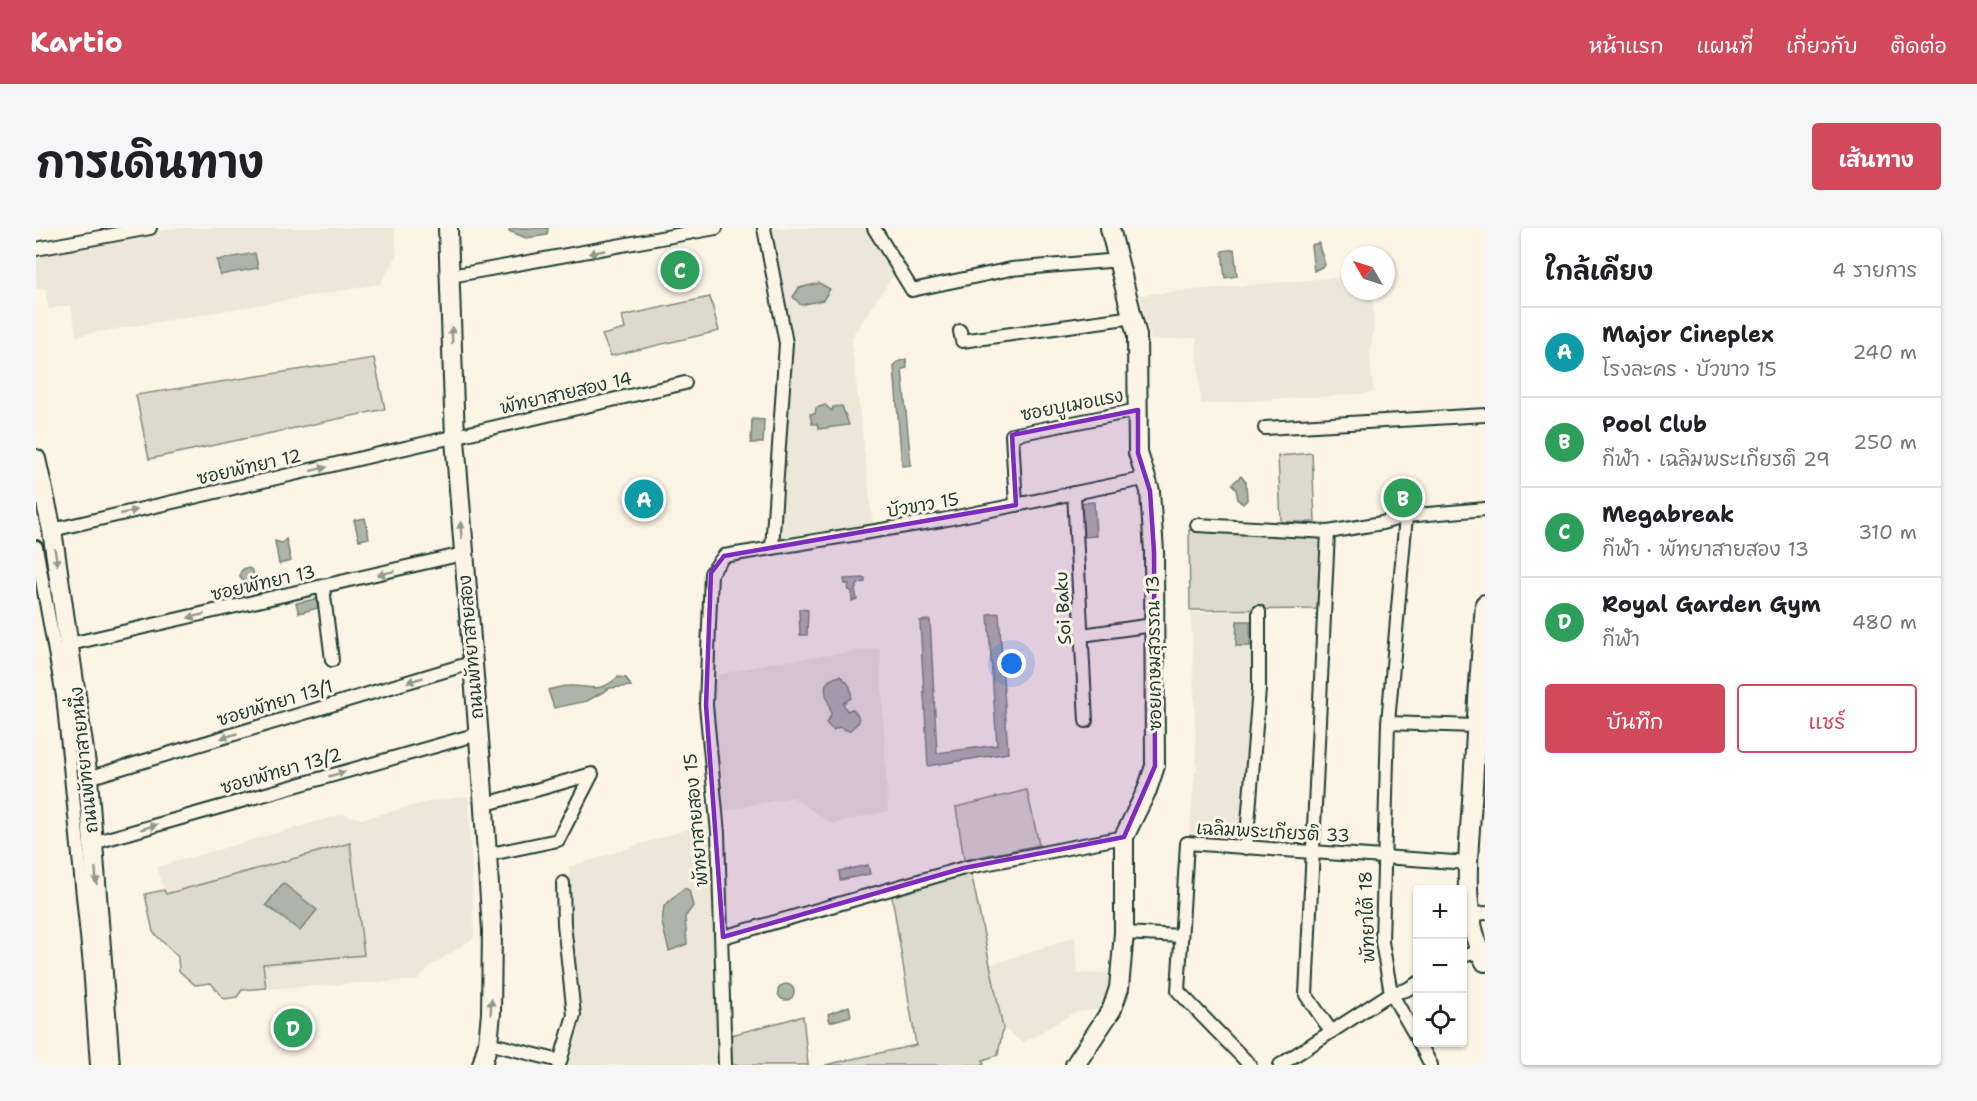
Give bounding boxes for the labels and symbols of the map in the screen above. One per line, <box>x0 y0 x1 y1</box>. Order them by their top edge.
north arrow <box>1341 246 1395 300</box>
one-way arrow <box>588 248 607 257</box>
pin: C <box>660 248 700 292</box>
one-way arrow <box>448 325 457 344</box>
street label: พัทยาสายสอง 14 <box>498 366 634 420</box>
street label: ซอยบูเมอแรง <box>1018 383 1126 429</box>
street label: ซอยพัทยา 12 <box>194 443 304 491</box>
one-way arrow <box>310 464 329 473</box>
pin: A <box>624 476 664 522</box>
pin: B <box>1384 476 1422 520</box>
street label: บัวขาว 15 <box>885 487 961 523</box>
one-way arrow <box>120 507 139 516</box>
one-way arrow <box>456 520 466 539</box>
one-way arrow <box>52 548 61 567</box>
street label: ซอยพัทยา 13 <box>208 559 318 607</box>
one-way arrow <box>377 568 395 578</box>
street label: Soi Baku <box>1049 571 1077 645</box>
street label: ถนนพัทยาสายสอง <box>453 574 489 720</box>
street label: ซอยเกษมสุวรรณ 13 <box>1141 575 1169 731</box>
one-way arrow <box>187 612 205 622</box>
your location <box>997 649 1026 678</box>
street label: ซอยพัทยา 13/1 <box>214 674 336 732</box>
one-way arrow <box>406 676 424 685</box>
street label: ถนนพัทยาสายหนึ่ง <box>59 686 104 835</box>
one-way arrow <box>219 732 237 741</box>
street label: ซอยพัทยา 13/2 <box>218 742 344 800</box>
street label: พัทยาสายสอง 15 <box>678 752 714 888</box>
one-way arrow <box>328 769 346 778</box>
street label: เฉลิมพระเกียรติ 33 <box>1196 816 1350 848</box>
one-way arrow <box>140 822 158 831</box>
one-way arrow <box>91 866 100 885</box>
street label: พัทยาใต้ 18 <box>1352 870 1381 964</box>
one-way arrow <box>486 998 495 1017</box>
pin: D <box>274 1006 312 1050</box>

